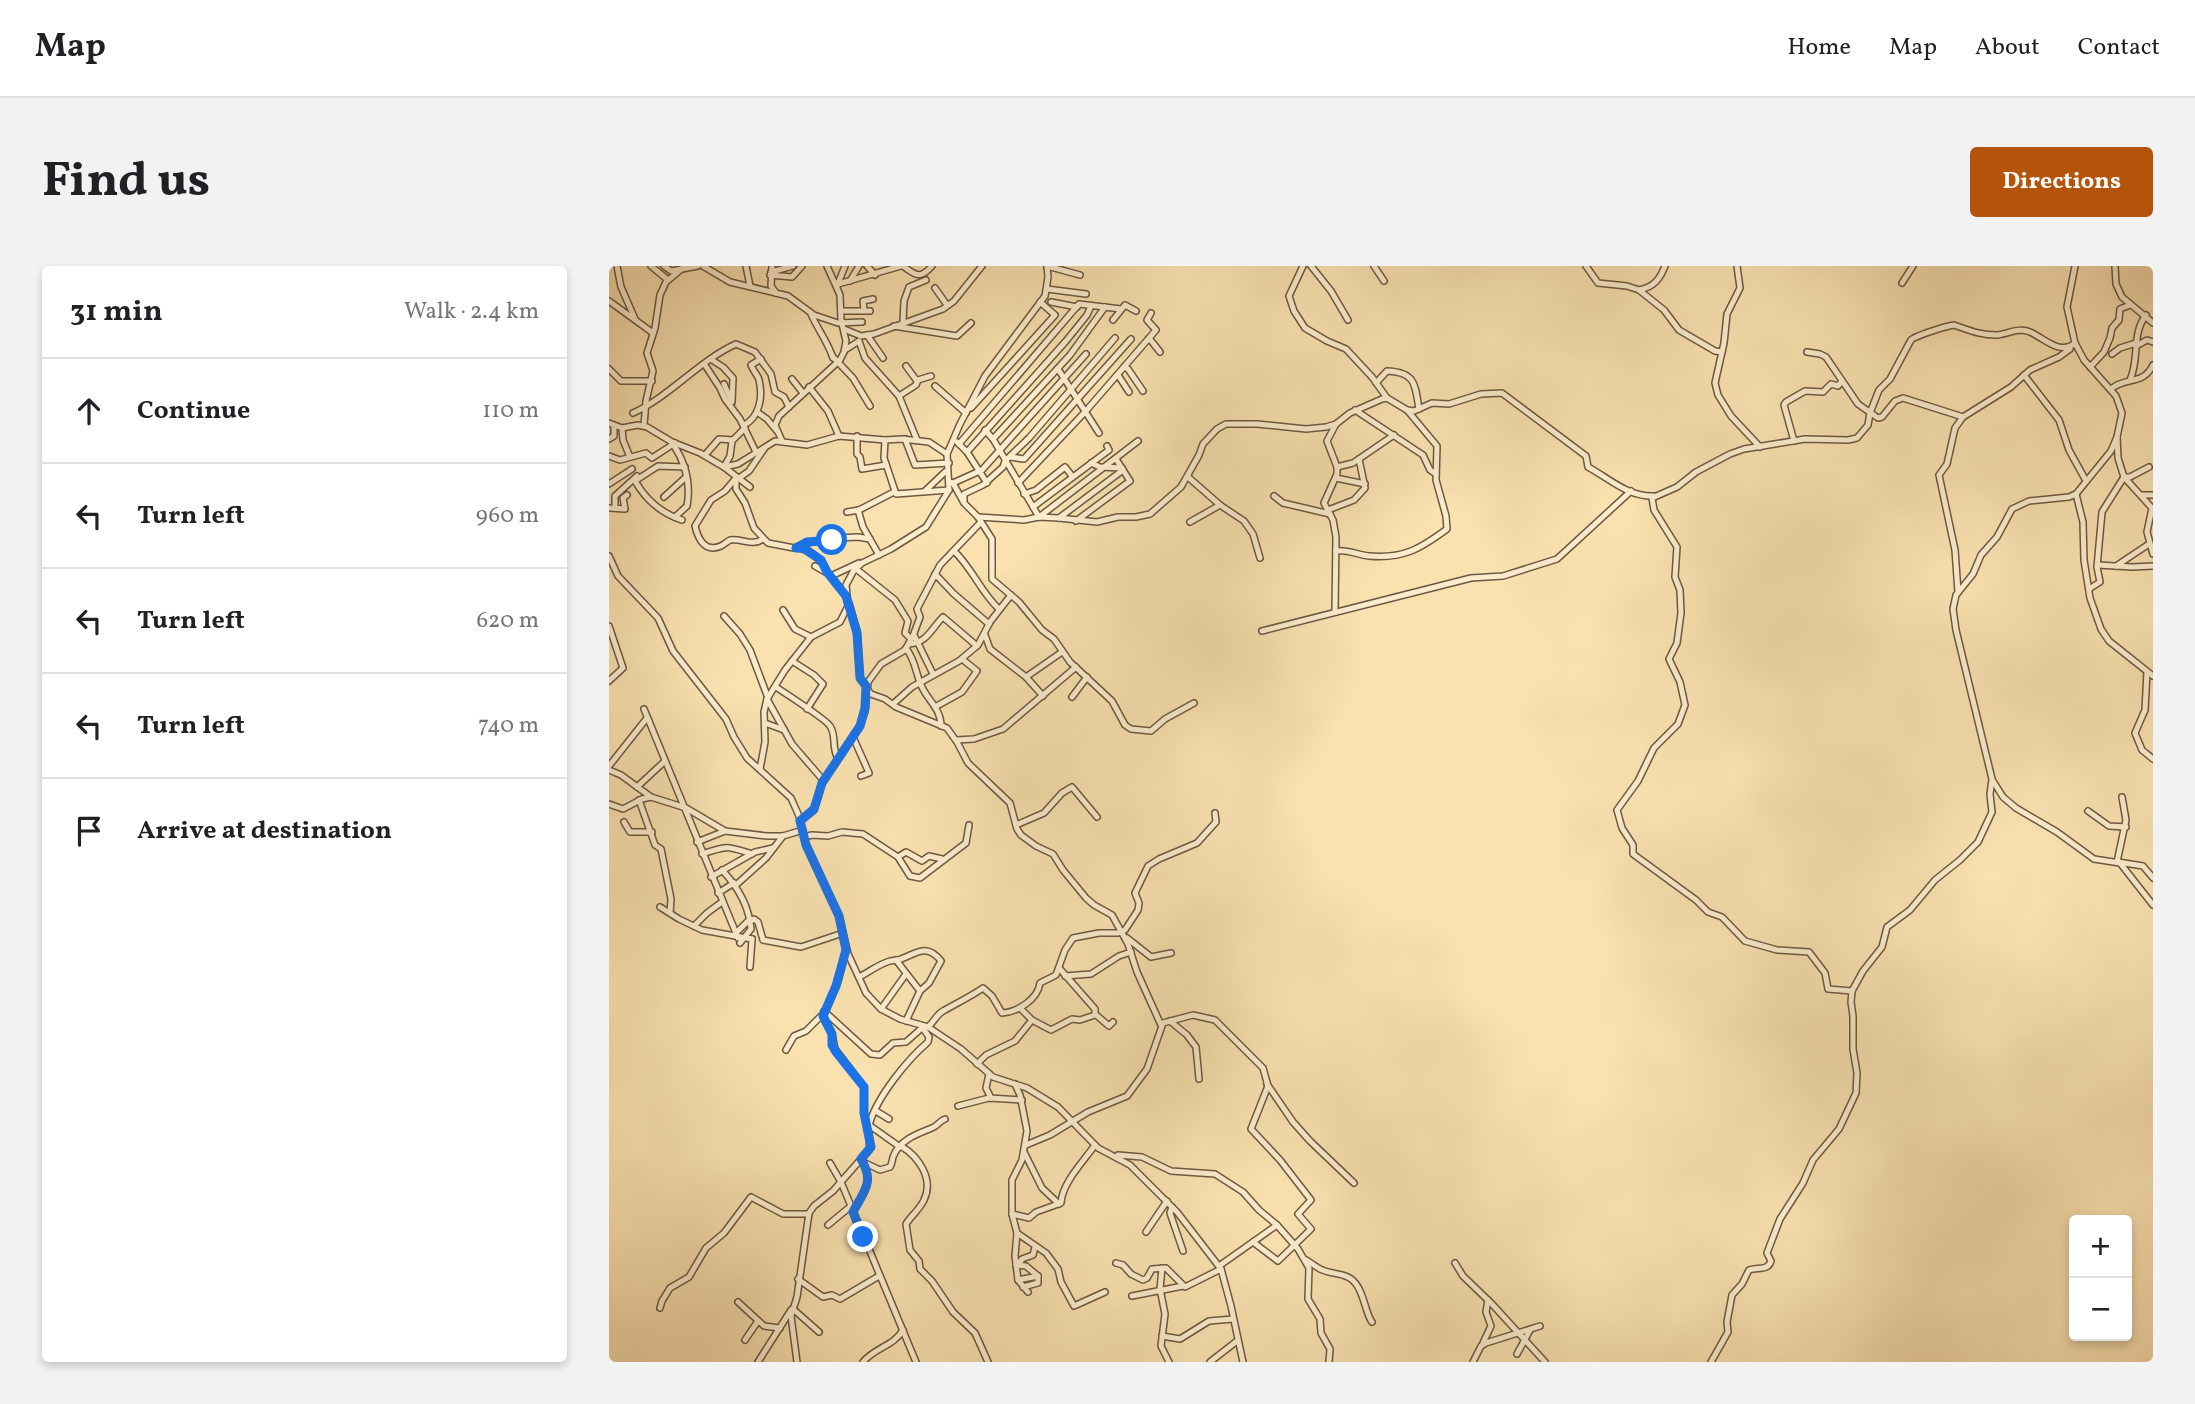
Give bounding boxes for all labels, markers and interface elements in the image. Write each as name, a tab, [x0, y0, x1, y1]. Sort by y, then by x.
text: Map	[35, 25, 106, 71]
text: Home	[1787, 31, 1851, 65]
text: Map	[1889, 31, 1937, 65]
text: About	[1975, 31, 2040, 65]
text: Contact	[2078, 31, 2160, 65]
button: Directions	[1970, 147, 2153, 217]
text: Find us	[42, 148, 210, 217]
text: 31 min	[70, 291, 163, 333]
text: Walk · 2.4 km	[404, 296, 539, 328]
icon: ahead	[70, 392, 108, 430]
text: Continue	[137, 393, 250, 429]
text: 110 m	[482, 395, 539, 427]
icon: left	[70, 497, 108, 535]
text: Turn left	[137, 498, 245, 534]
text: 960 m	[476, 500, 539, 532]
route start	[816, 524, 847, 555]
icon: left	[70, 602, 108, 640]
text: Turn left	[137, 603, 245, 639]
text: 620 m	[476, 605, 539, 637]
icon: left	[70, 707, 108, 745]
text: Turn left	[137, 708, 245, 744]
text: 740 m	[478, 710, 539, 742]
icon: arrive	[70, 812, 108, 850]
text: Arrive at destination	[137, 813, 392, 849]
map controls	[2069, 1215, 2132, 1341]
button: +	[2069, 1215, 2132, 1278]
route end	[847, 1221, 878, 1252]
button: −	[2069, 1278, 2132, 1341]

